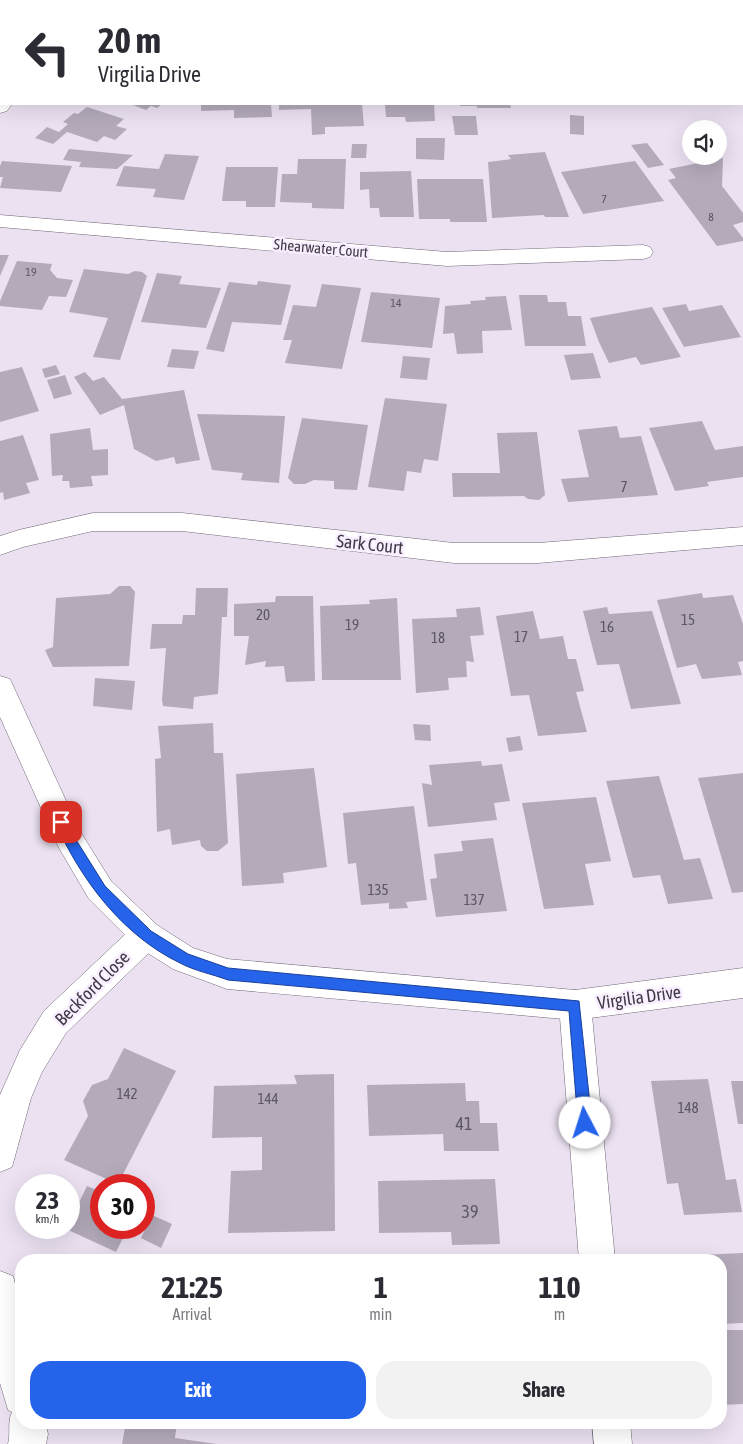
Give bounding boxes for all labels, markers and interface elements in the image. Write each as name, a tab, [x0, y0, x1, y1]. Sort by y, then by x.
icon: left	[15, 20, 80, 85]
text: 20 m	[98, 20, 161, 60]
text: Virgilia Drive	[98, 61, 201, 87]
map controls	[682, 120, 727, 165]
button: sound	[682, 120, 727, 165]
house number: 7	[601, 192, 607, 206]
house number: 8	[708, 210, 714, 224]
street label: Shearwater Court	[273, 235, 369, 261]
house number: 19	[25, 265, 37, 279]
house number: 14	[390, 296, 402, 310]
house number: 7	[620, 478, 628, 495]
street label: Sark Court	[335, 530, 405, 558]
house number: 20	[256, 606, 270, 623]
house number: 15	[681, 611, 695, 628]
house number: 19	[345, 616, 359, 633]
house number: 16	[600, 618, 614, 635]
house number: 17	[514, 628, 528, 645]
house number: 18	[431, 629, 445, 646]
pin	[40, 801, 82, 843]
icon: arrive	[47, 808, 75, 836]
house number: 135	[367, 881, 389, 898]
house number: 137	[463, 891, 485, 908]
street label: Beckford Close	[50, 946, 134, 1030]
street label: Virgilia Drive	[596, 981, 682, 1013]
house number: 142	[116, 1085, 138, 1102]
house number: 144	[257, 1090, 279, 1107]
position arrow	[558, 1096, 610, 1148]
house number: 148	[677, 1099, 699, 1116]
house number: 41	[456, 1113, 472, 1134]
speed limit sign: 30	[90, 1174, 155, 1239]
text: 23	[36, 1186, 59, 1214]
house number: 39	[462, 1201, 478, 1222]
text: km/h	[36, 1212, 59, 1226]
text: 21:25	[161, 1270, 223, 1304]
text: 1	[374, 1270, 388, 1304]
text: 110	[538, 1270, 581, 1304]
text: Arrival	[173, 1305, 212, 1323]
text: min	[369, 1305, 392, 1323]
text: m	[554, 1305, 565, 1323]
button: Exit	[30, 1361, 366, 1419]
button: Share	[376, 1361, 712, 1419]

